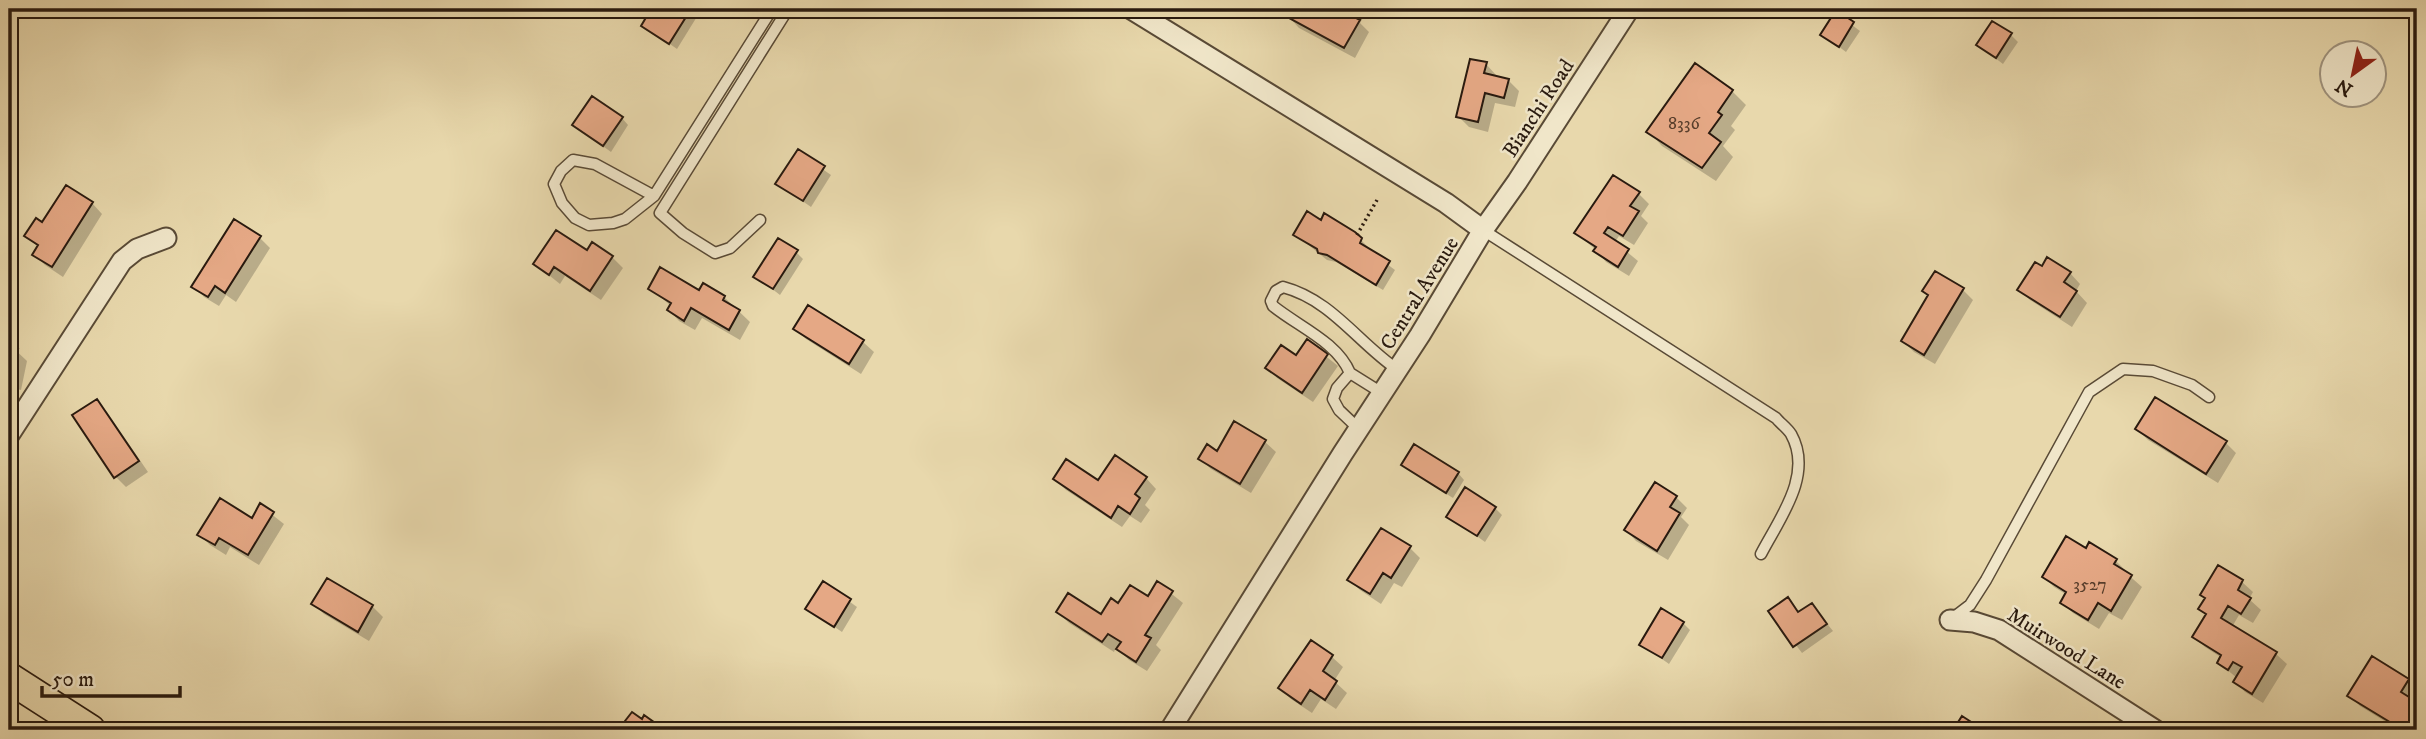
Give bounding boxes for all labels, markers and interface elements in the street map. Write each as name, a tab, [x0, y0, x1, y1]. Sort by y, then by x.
north arrow	[2318, 38, 2388, 108]
street label: Bianchi Road	[1497, 54, 1580, 163]
text: N	[2331, 73, 2357, 101]
house number: 8336	[1668, 113, 1701, 135]
street label: Central Avenue	[1375, 232, 1465, 355]
house number: 3527	[2073, 574, 2107, 596]
street label: Muirwood Lane	[2002, 602, 2131, 696]
scale bar	[42, 655, 180, 699]
text: 50 m	[52, 667, 94, 693]

